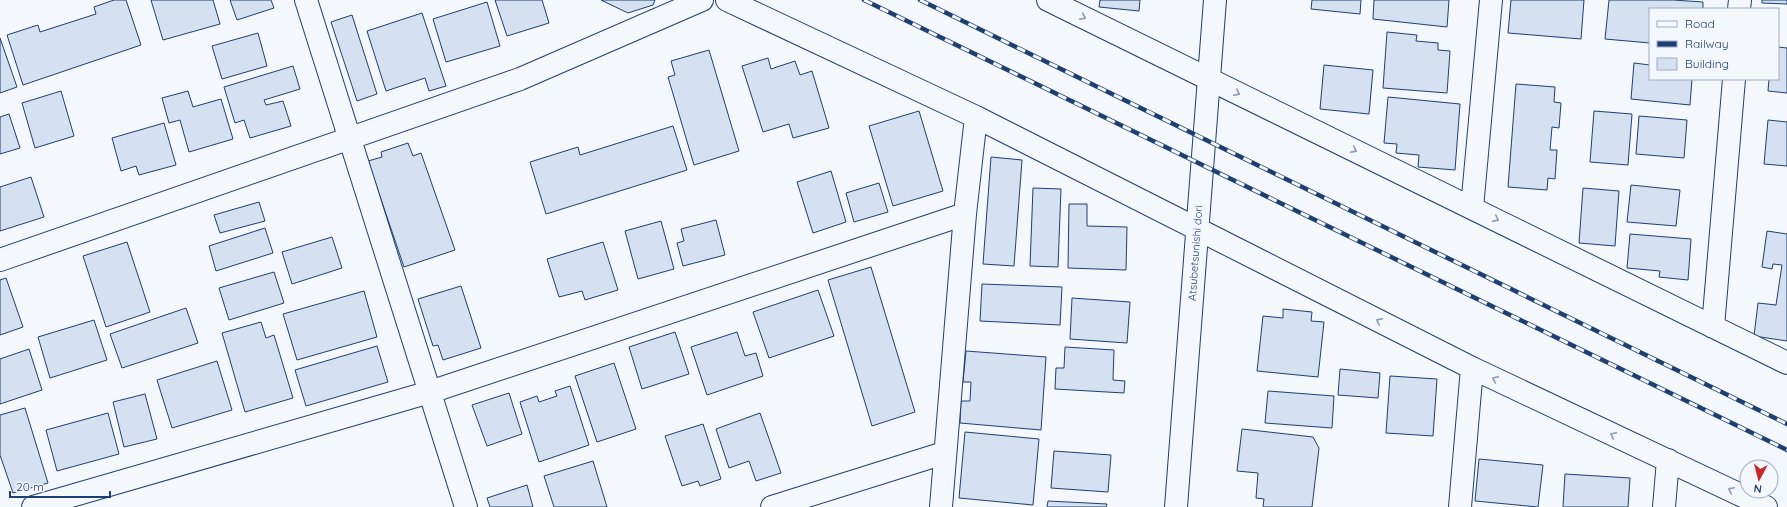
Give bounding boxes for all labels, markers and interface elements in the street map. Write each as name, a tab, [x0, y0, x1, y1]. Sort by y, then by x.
legend	[1649, 8, 1779, 80]
one-way arrow	[1078, 12, 1086, 20]
text: Road	[1685, 16, 1715, 31]
text: Railway	[1685, 36, 1729, 51]
text: Building	[1685, 56, 1729, 71]
one-way arrow	[1233, 88, 1241, 96]
one-way arrow	[1350, 145, 1357, 153]
street label: Atsubetsunishi dori	[1185, 205, 1205, 301]
one-way arrow	[1492, 215, 1499, 222]
one-way arrow	[1376, 318, 1383, 326]
one-way arrow	[1492, 376, 1500, 384]
one-way arrow	[1610, 432, 1617, 440]
north arrow	[1739, 459, 1779, 499]
scale bar	[10, 473, 110, 499]
text: 20 m	[16, 479, 44, 494]
text: N	[1753, 481, 1763, 496]
one-way arrow	[1727, 487, 1735, 495]

